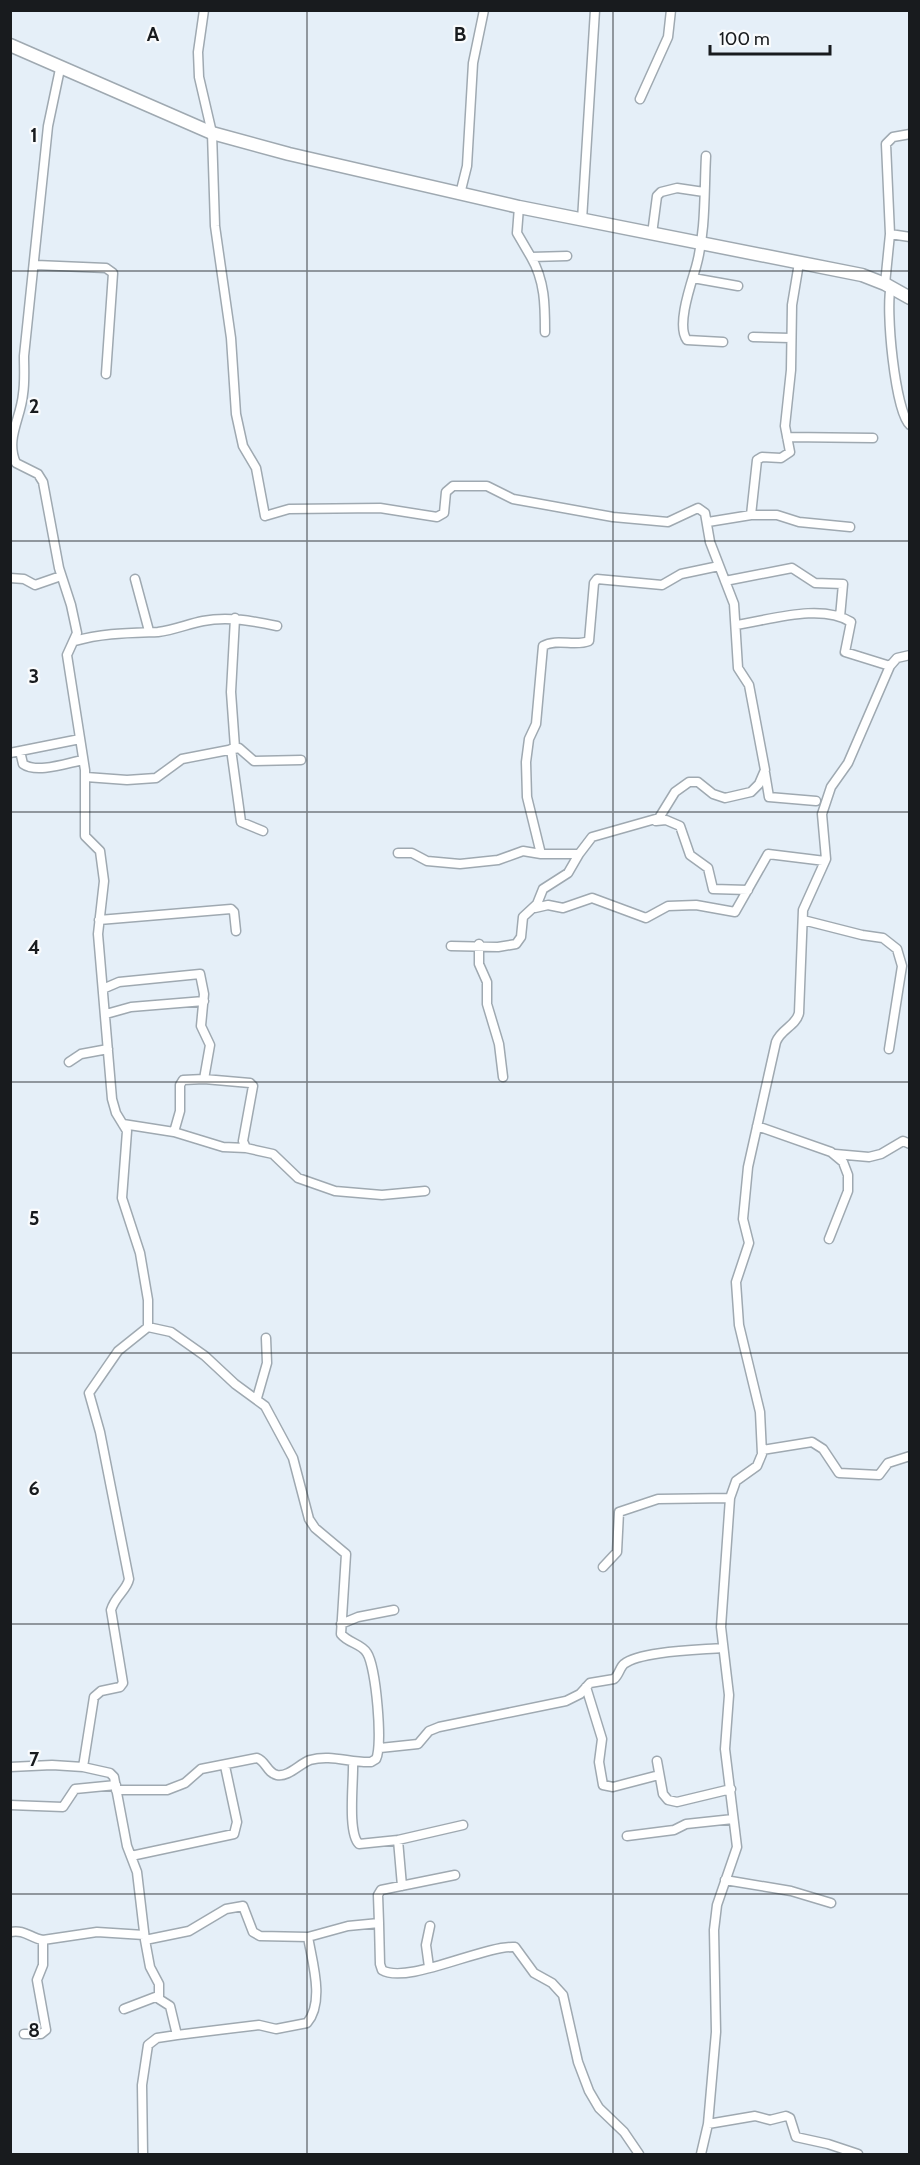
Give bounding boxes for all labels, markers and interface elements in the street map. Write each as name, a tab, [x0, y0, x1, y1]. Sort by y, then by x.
scale bar	[710, 18, 830, 56]
text: A	[147, 22, 160, 46]
text: B	[454, 22, 466, 46]
text: 100 m	[719, 28, 770, 50]
text: 1	[30, 123, 38, 147]
text: 2	[29, 394, 39, 418]
text: 3	[29, 664, 39, 688]
text: 4	[28, 935, 40, 959]
text: 5	[29, 1206, 39, 1230]
text: 6	[28, 1476, 40, 1500]
text: 7	[29, 1747, 40, 1771]
text: 8	[28, 2018, 40, 2042]

